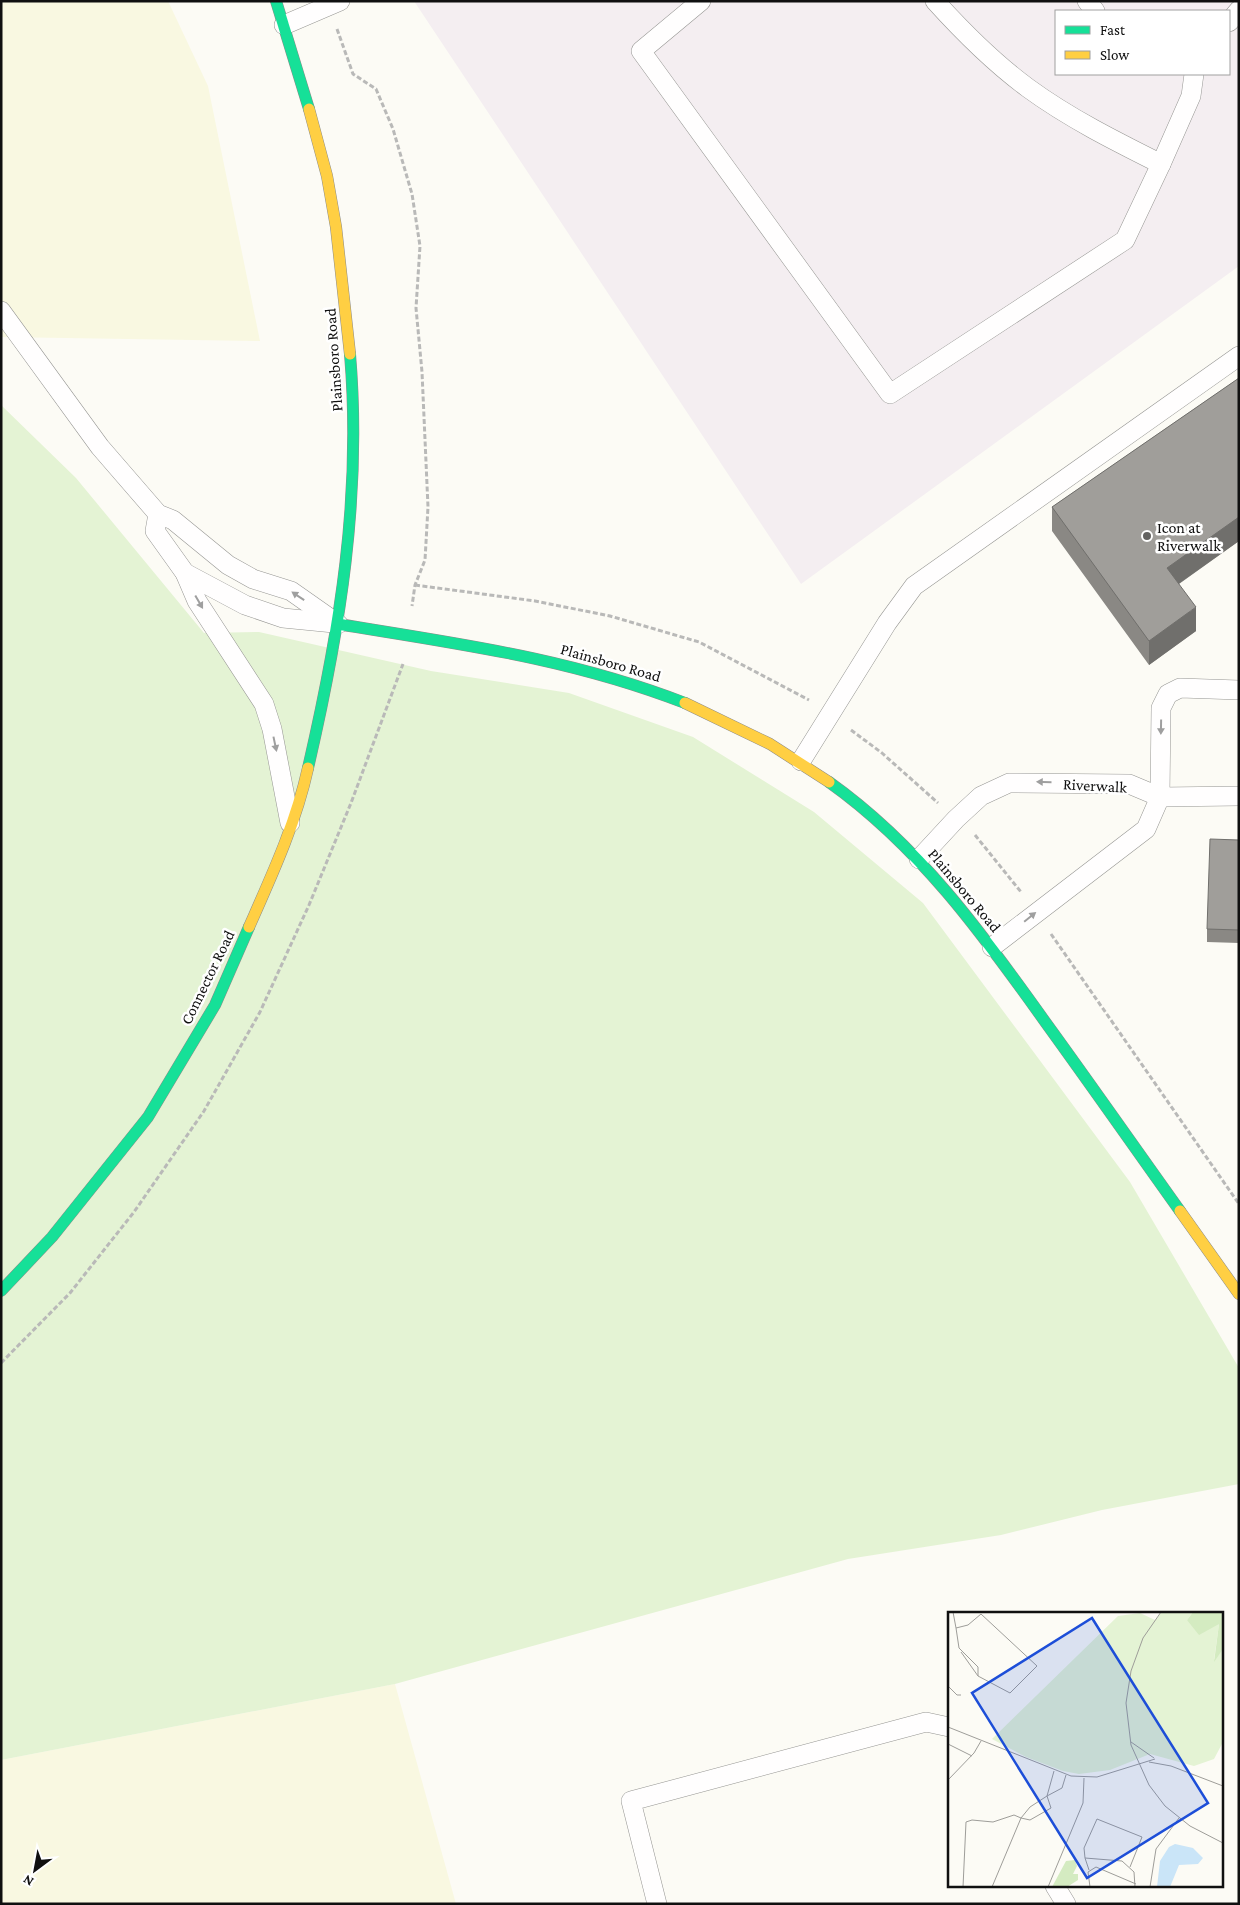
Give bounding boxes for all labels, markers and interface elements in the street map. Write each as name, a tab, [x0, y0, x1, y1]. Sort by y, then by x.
legend	[1055, 10, 1230, 75]
text: Fast	[1100, 22, 1126, 38]
text: Slow	[1100, 47, 1130, 63]
street label: Plainsboro Road	[321, 307, 346, 412]
place label: Icon at Riverwalk	[1157, 519, 1221, 554]
marker: Icon at Riverwalk	[1141, 530, 1153, 542]
one-way arrow	[291, 591, 305, 601]
one-way arrow	[195, 595, 203, 610]
street label: Plainsboro Road	[559, 640, 664, 685]
one-way arrow	[1156, 719, 1164, 735]
one-way arrow	[271, 736, 279, 752]
street label: Riverwalk	[1063, 775, 1128, 796]
one-way arrow	[1036, 778, 1052, 786]
street label: Plainsboro Road	[925, 845, 1005, 936]
one-way arrow	[1023, 911, 1036, 922]
street label: Connector Road	[177, 927, 238, 1027]
inset map	[948, 1612, 1222, 1888]
north arrow	[10, 1845, 60, 1895]
text: N	[19, 1871, 36, 1890]

